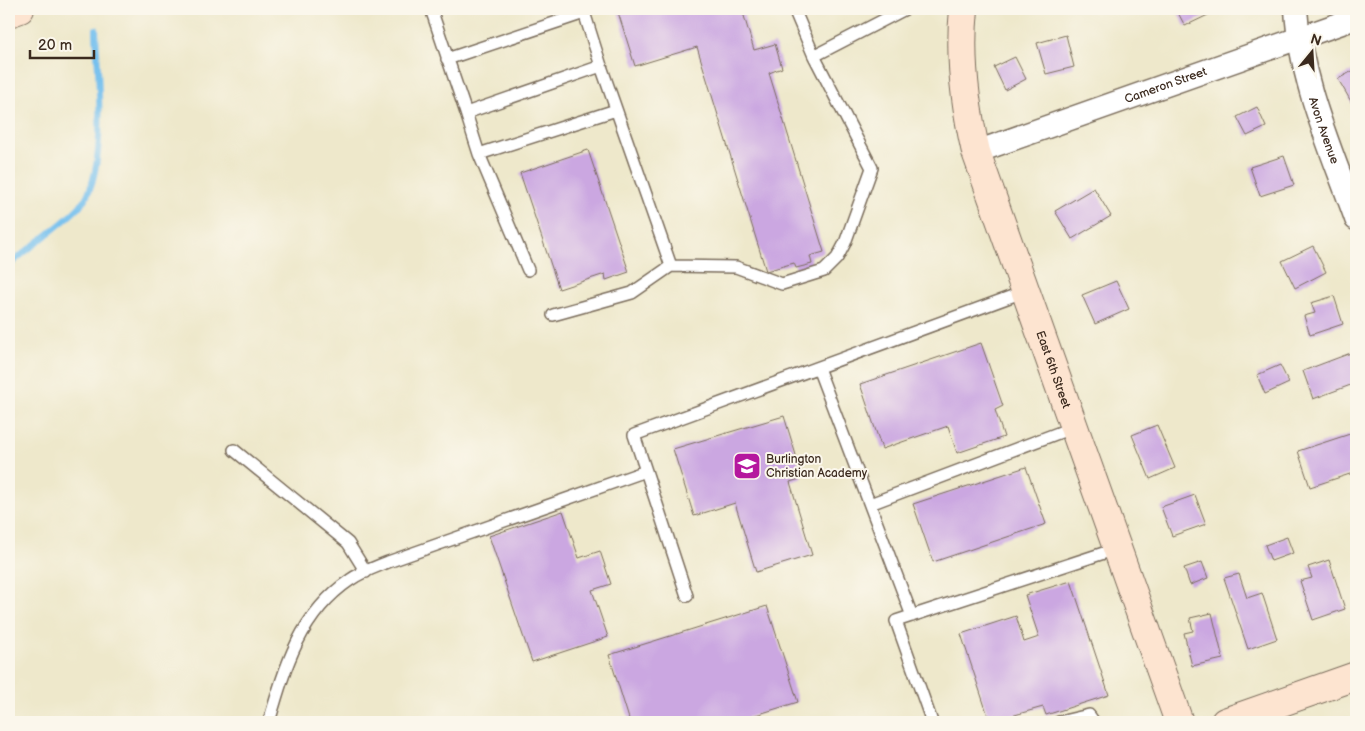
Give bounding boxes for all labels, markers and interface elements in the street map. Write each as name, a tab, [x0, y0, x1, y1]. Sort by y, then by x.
scale bar	[30, 28, 94, 60]
north arrow	[1288, 28, 1338, 78]
text: N	[1308, 30, 1323, 50]
text: 20 m	[38, 36, 72, 55]
street label: Cameron Street	[1123, 64, 1209, 107]
street label: Avon Avenue	[1305, 95, 1342, 166]
street label: East 6th Street	[1032, 329, 1074, 411]
school or university icon: Burlington Christian Academy	[732, 451, 762, 481]
place label: Burlington Christian Academy	[766, 452, 868, 481]

